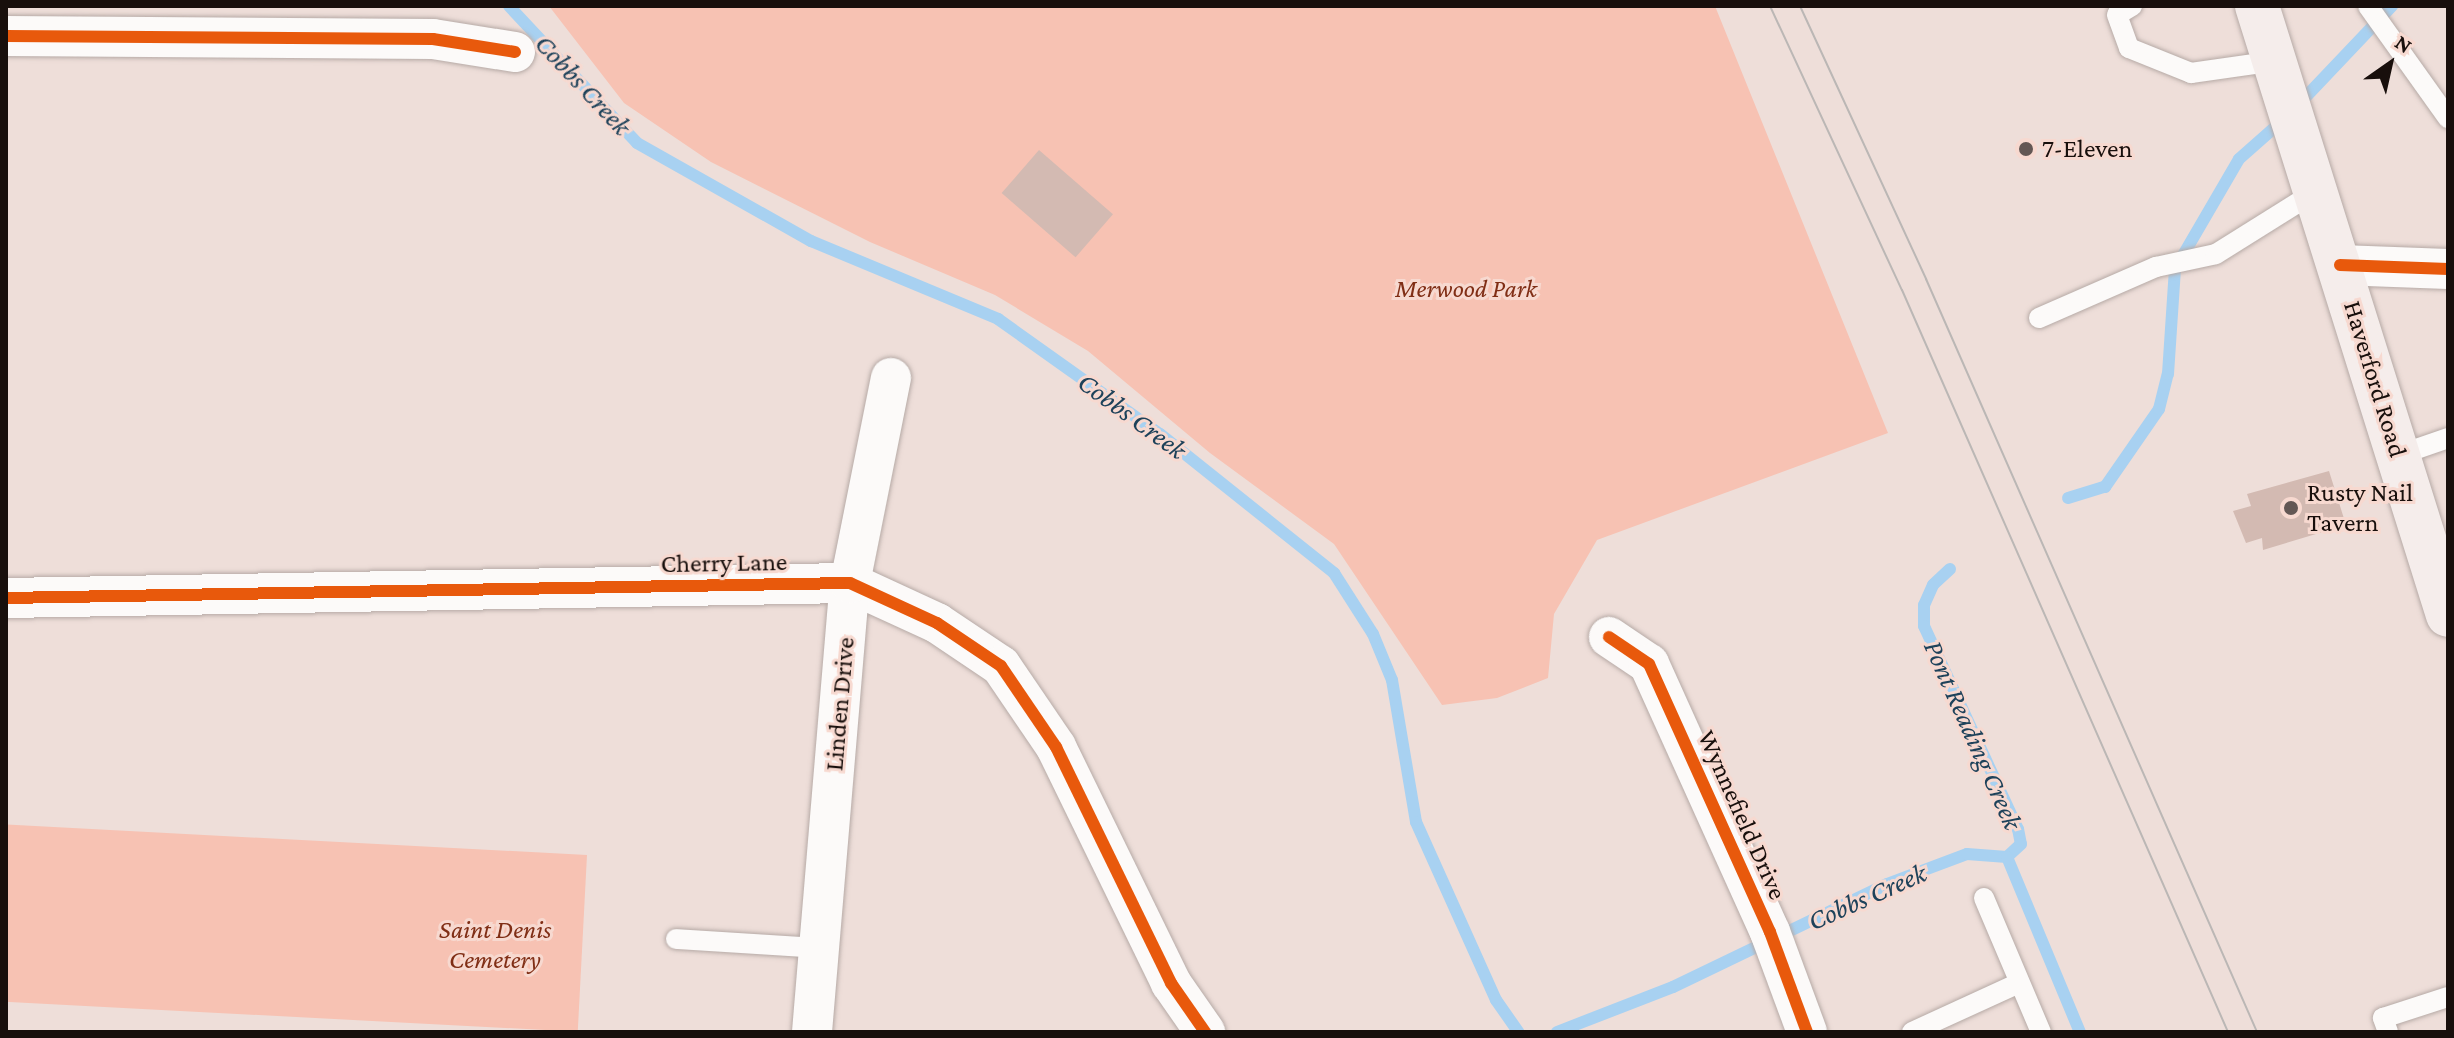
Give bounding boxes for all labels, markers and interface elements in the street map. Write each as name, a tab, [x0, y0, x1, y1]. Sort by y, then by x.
north arrow	[2350, 24, 2430, 104]
water label: Cobbs Creek	[528, 27, 638, 143]
text: N	[2390, 29, 2417, 58]
place label: 7-Eleven	[2042, 133, 2132, 165]
marker: 7-Eleven	[2017, 140, 2035, 158]
park label: Merwood Park	[1395, 273, 1537, 305]
street label: Haverford Road	[2336, 297, 2414, 461]
water label: Cobbs Creek	[1071, 365, 1193, 467]
place label: Rusty Nail Tavern	[2307, 477, 2413, 538]
marker: Rusty Nail Tavern	[2282, 499, 2300, 517]
street label: Cherry Lane	[660, 546, 788, 580]
water label: Pont Reading Creek	[1916, 635, 2030, 835]
street label: Linden Drive	[819, 636, 861, 772]
street label: Wynnefield Drive	[1691, 725, 1793, 905]
water label: Cobbs Creek	[1802, 856, 1932, 938]
park label: Saint Denis Cemetery	[439, 914, 551, 976]

